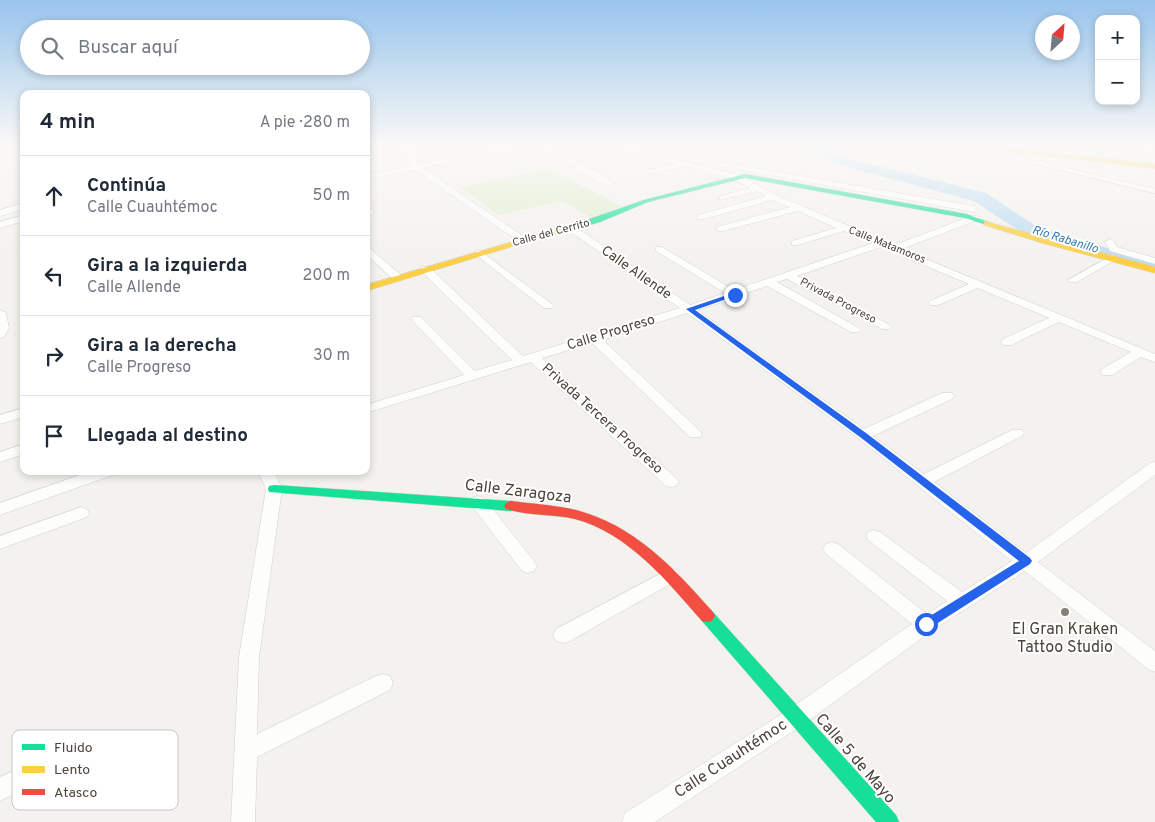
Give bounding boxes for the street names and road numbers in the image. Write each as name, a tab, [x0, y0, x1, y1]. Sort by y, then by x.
street label: Calle del Cerrito	[511, 216, 591, 250]
street label: Calle Matamoros	[846, 223, 928, 267]
street label: Calle Allende	[598, 243, 674, 303]
street label: Privada Progreso	[797, 275, 879, 327]
street label: Calle Progreso	[565, 311, 657, 354]
street label: Privada Tercera Progreso	[538, 360, 666, 478]
street label: Calle Zaragoza	[464, 476, 572, 508]
street label: Calle 5 de Mayo	[810, 710, 900, 808]
street label: Calle Cuauhtémoc	[671, 715, 791, 803]

